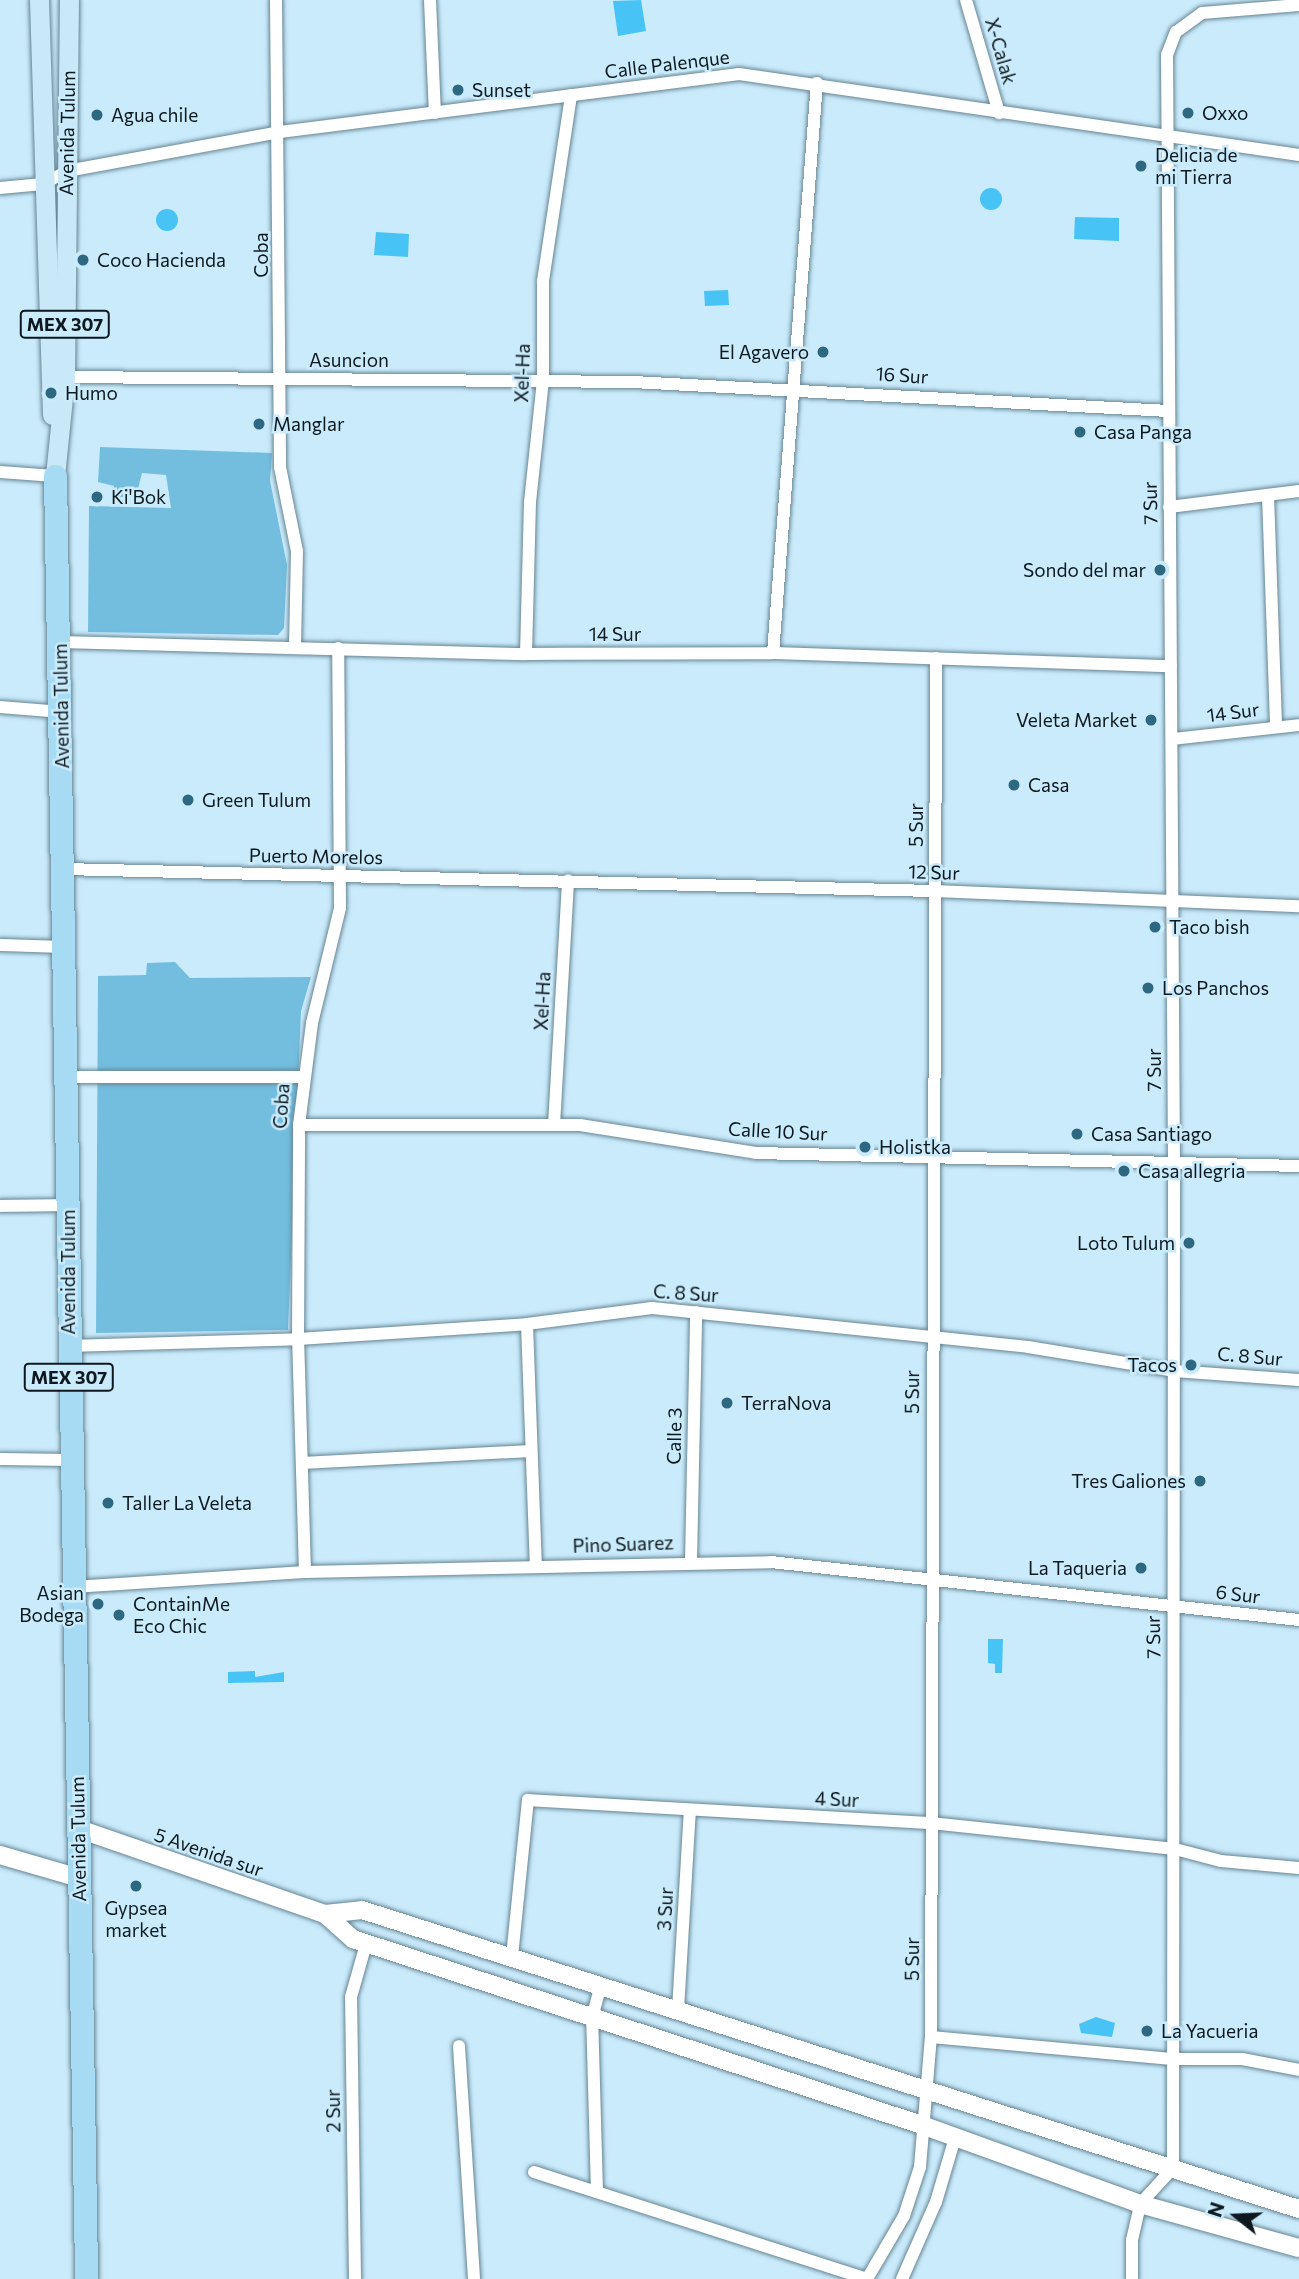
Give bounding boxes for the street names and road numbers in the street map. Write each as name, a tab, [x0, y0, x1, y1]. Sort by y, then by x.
street label: X-Calak	[981, 15, 1021, 87]
street label: Calle Palenque	[603, 45, 731, 83]
street label: Avenida Tulum	[55, 70, 79, 196]
street label: Coba	[250, 232, 272, 278]
road number: MEX 307	[20, 310, 110, 338]
street label: Xel-Ha	[510, 343, 534, 403]
street label: Asuncion	[309, 349, 389, 371]
street label: 16 Sur	[875, 362, 929, 388]
street label: 7 Sur	[1138, 481, 1162, 525]
street label: 14 Sur	[589, 623, 641, 645]
street label: Avenida Tulum	[49, 643, 73, 769]
street label: 14 Sur	[1206, 697, 1260, 727]
street label: 5 Sur	[905, 803, 927, 847]
street label: Puerto Morelos	[249, 843, 383, 869]
street label: 12 Sur	[908, 860, 960, 884]
street label: Xel-Ha	[529, 971, 555, 1031]
street label: 7 Sur	[1143, 1048, 1165, 1092]
street label: Coba	[268, 1082, 294, 1130]
street label: Calle 10 Sur	[728, 1117, 828, 1145]
street label: Avenida Tulum	[57, 1209, 79, 1335]
street label: C. 8 Sur	[652, 1279, 720, 1307]
street label: C. 8 Sur	[1216, 1342, 1284, 1370]
road number: MEX 307	[24, 1362, 114, 1392]
street label: 5 Sur	[901, 1370, 923, 1414]
street label: Calle 3	[662, 1407, 686, 1465]
street label: Pino Suarez	[572, 1531, 674, 1557]
street label: 6 Sur	[1215, 1580, 1261, 1608]
street label: 7 Sur	[1141, 1615, 1165, 1659]
street label: Avenida Tulum	[66, 1776, 90, 1902]
street label: 4 Sur	[814, 1786, 860, 1812]
street label: 5 Avenida sur	[152, 1823, 266, 1881]
street label: 3 Sur	[652, 1887, 678, 1931]
street label: 5 Sur	[901, 1937, 923, 1981]
street label: 2 Sur	[321, 2089, 345, 2133]

